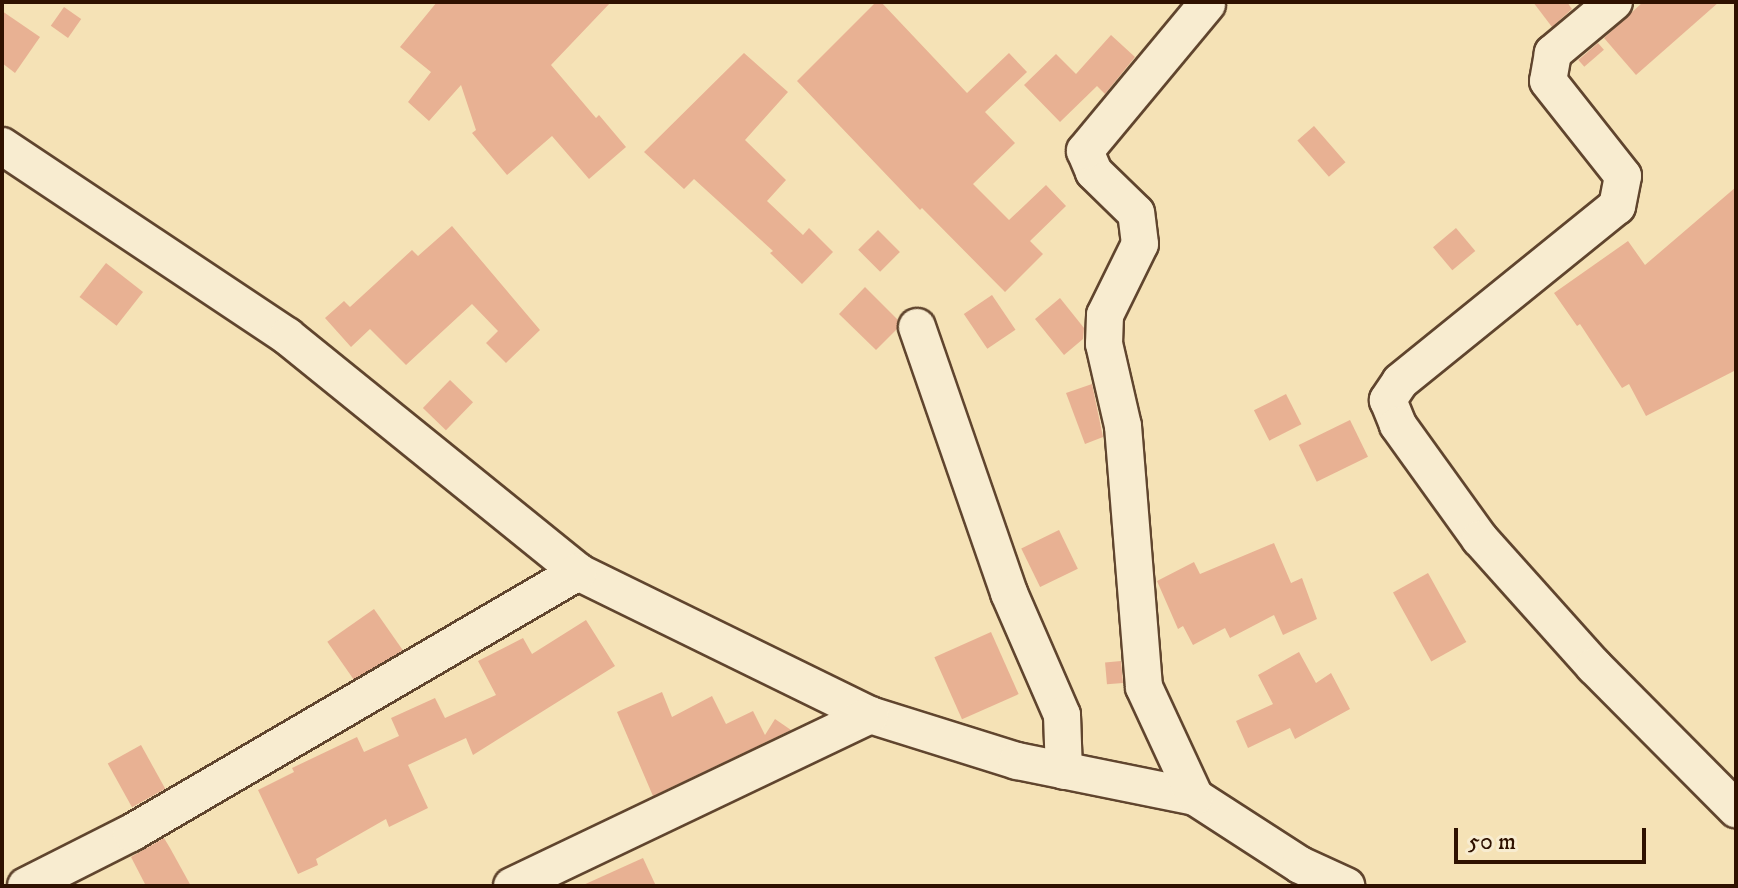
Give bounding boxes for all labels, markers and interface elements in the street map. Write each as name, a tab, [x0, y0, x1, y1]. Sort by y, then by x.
scale bar	[1458, 812, 1650, 862]
text: 50 m	[1468, 827, 1516, 857]

